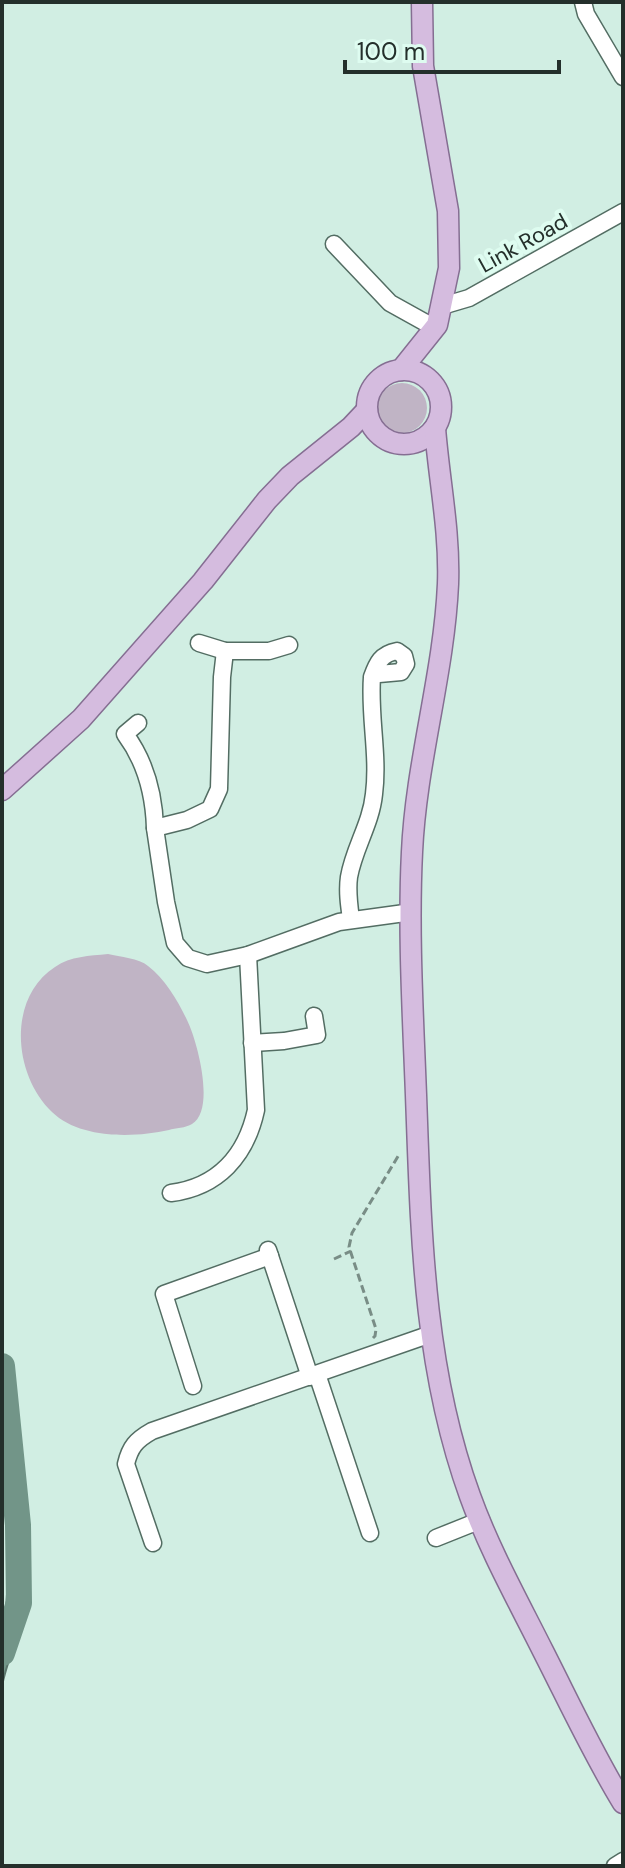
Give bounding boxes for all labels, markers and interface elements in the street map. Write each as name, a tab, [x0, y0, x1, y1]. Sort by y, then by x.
scale bar	[345, 24, 559, 74]
text: 100 m	[357, 36, 425, 67]
street label: Link Road	[473, 207, 573, 279]

